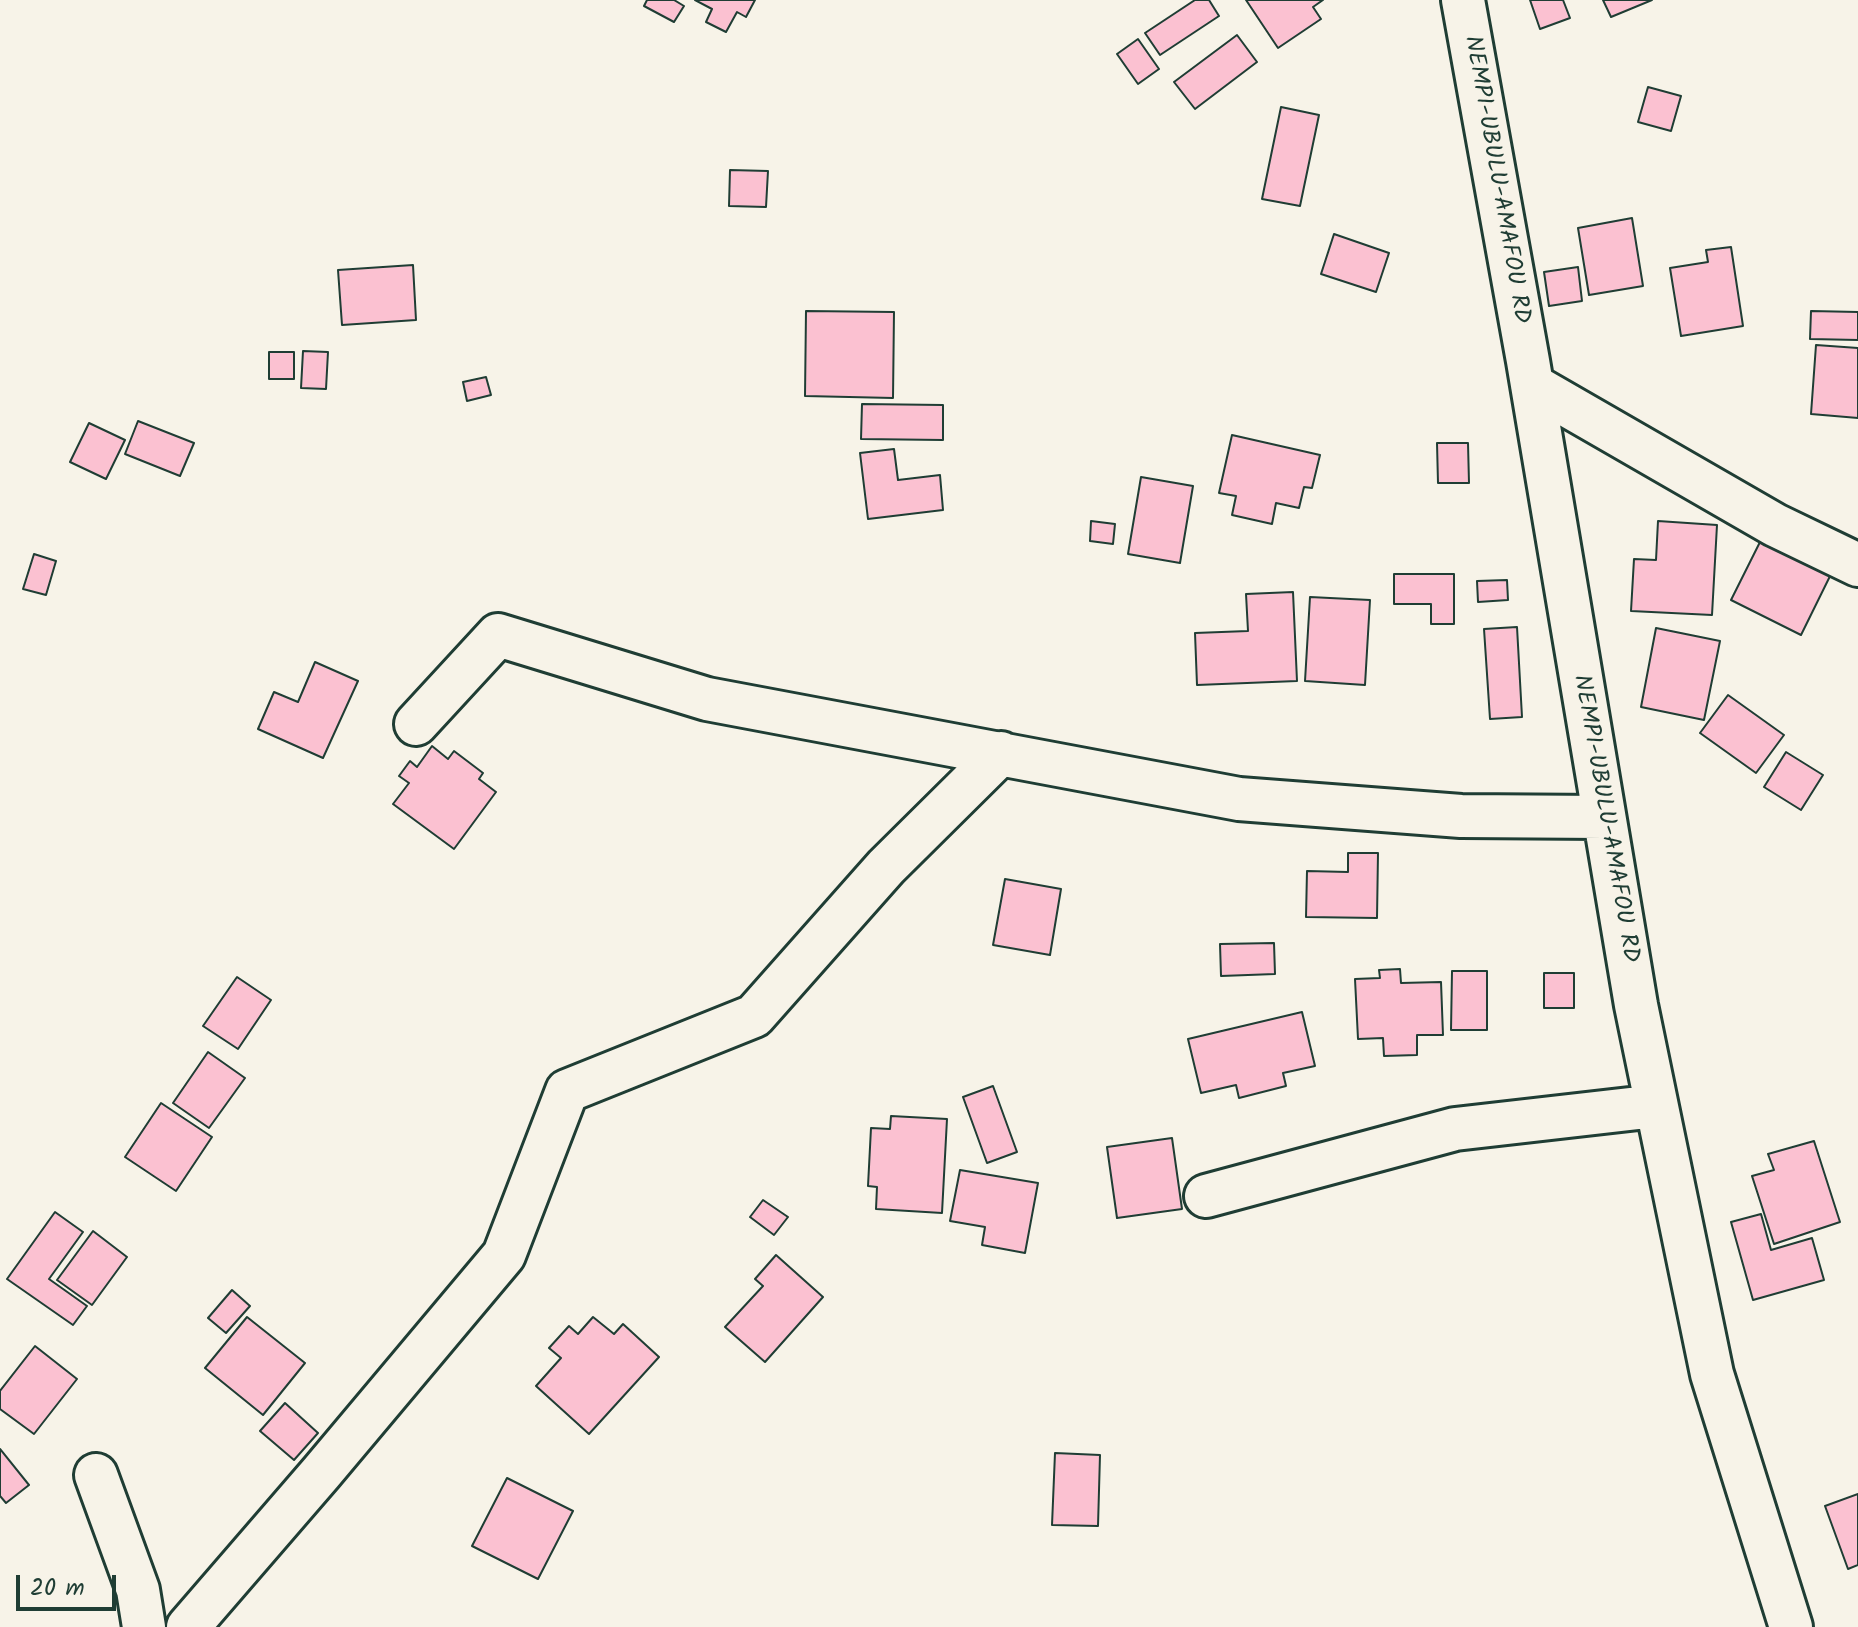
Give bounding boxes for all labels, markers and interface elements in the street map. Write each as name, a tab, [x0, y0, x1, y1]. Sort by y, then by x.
street label: NEMPI-UBULU-AMAFOU RD	[1455, 34, 1535, 326]
street label: NEMPI-UBULU-AMAFOU RD	[1564, 673, 1644, 965]
scale bar	[20, 1559, 120, 1609]
text: 20 m	[30, 1569, 85, 1608]

